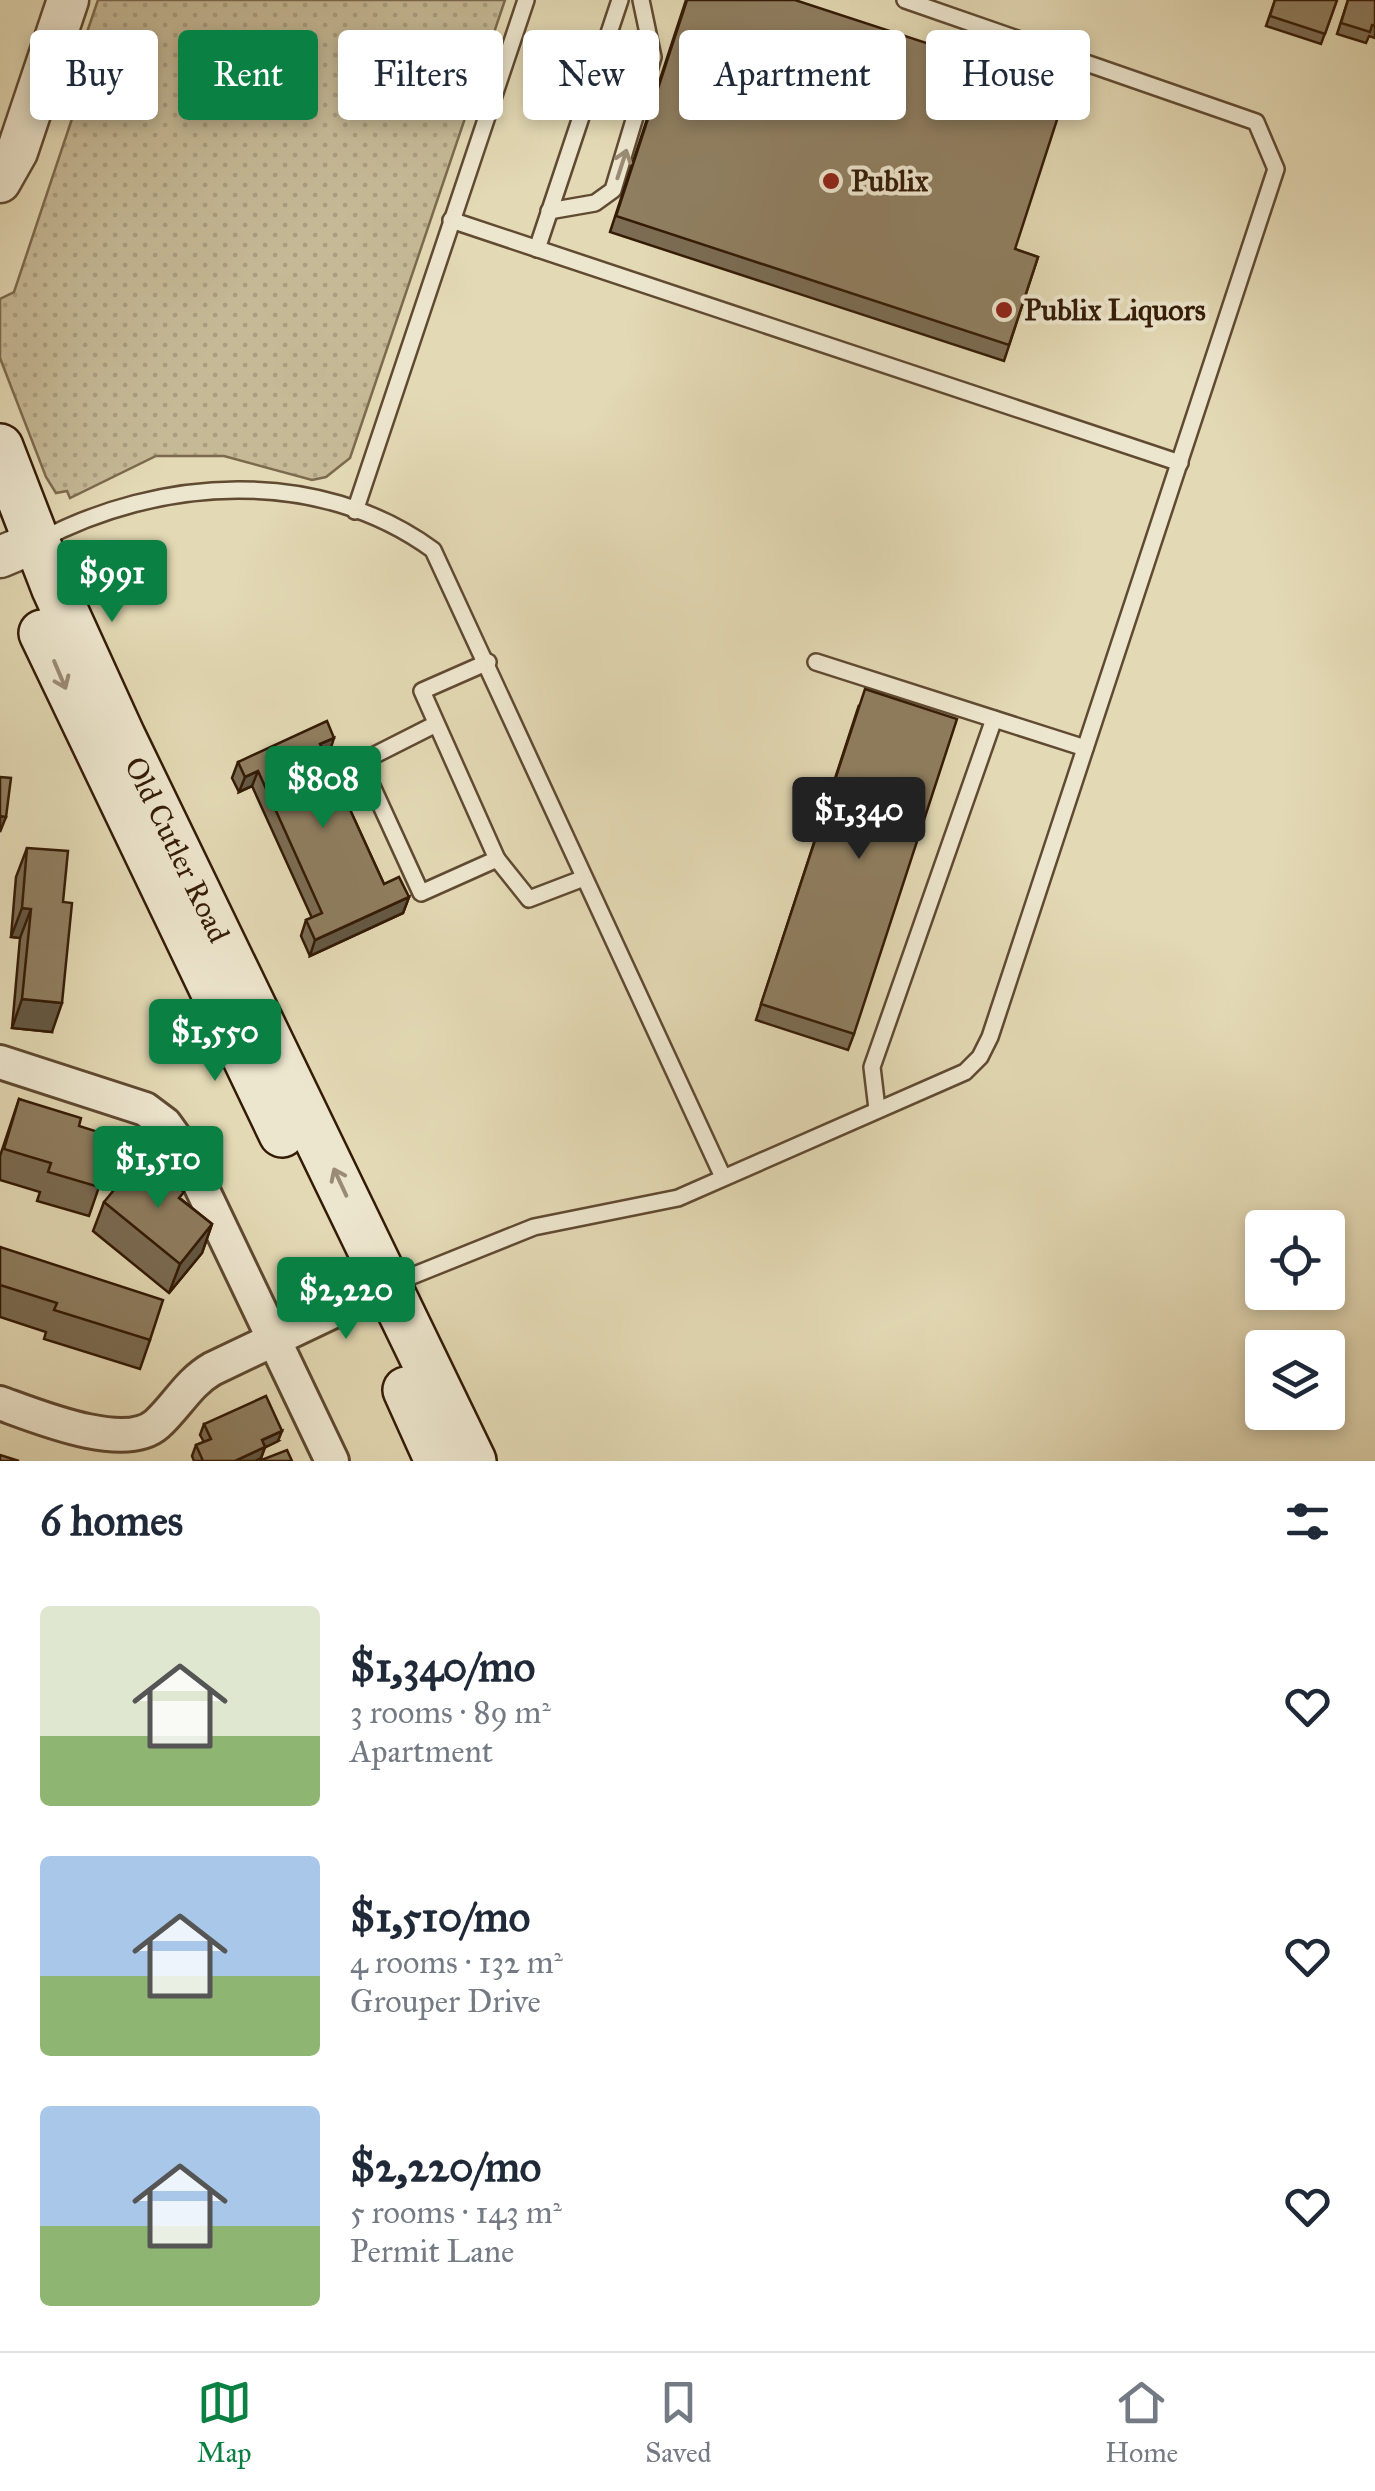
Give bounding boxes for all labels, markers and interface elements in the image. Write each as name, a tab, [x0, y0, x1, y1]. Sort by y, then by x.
chip: Buy	[30, 30, 158, 120]
chip: Rent	[178, 30, 318, 120]
chip: Filters	[338, 30, 503, 120]
chip: New	[523, 30, 659, 120]
chip: Apartment	[679, 30, 906, 120]
chip: House	[926, 30, 1090, 120]
one-way arrow	[614, 148, 632, 180]
place label: Publix	[851, 163, 929, 199]
marker: Publix	[820, 170, 842, 192]
place label: Publix Liquors	[1024, 292, 1206, 328]
marker: Publix Liquors	[993, 299, 1015, 321]
pin: $991	[53, 540, 171, 625]
text: $991	[79, 553, 145, 592]
one-way arrow	[52, 659, 70, 690]
pin: $808	[264, 746, 382, 831]
street label: Old Cutler Road	[117, 751, 237, 948]
text: $808	[287, 759, 359, 798]
pin: $1,340	[778, 777, 940, 862]
text: $1,340	[814, 790, 904, 829]
pin: $1,550	[134, 999, 296, 1084]
text: $1,550	[171, 1012, 259, 1051]
pin: $1,510	[77, 1126, 239, 1211]
text: $1,510	[115, 1139, 201, 1178]
one-way arrow	[330, 1167, 348, 1198]
map controls	[1245, 1210, 1345, 1430]
button: locate	[1245, 1210, 1345, 1310]
pin: $2,220	[265, 1257, 427, 1342]
text: $2,220	[299, 1270, 393, 1309]
button: layers	[1245, 1330, 1345, 1430]
icon: filters	[1280, 1494, 1335, 1549]
text: 6 homes	[40, 1495, 183, 1547]
text: $1,340/mo	[350, 1641, 535, 1693]
icon: home	[120, 1646, 240, 1766]
icon: heart	[1280, 1679, 1335, 1734]
text: 3 rooms · 89 m²	[350, 1693, 551, 1732]
text: Apartment	[350, 1732, 493, 1771]
text: $1,510/mo	[350, 1891, 530, 1943]
icon: home	[120, 1896, 240, 2016]
icon: heart	[1280, 1929, 1335, 1984]
text: 4 rooms · 132 m²	[350, 1943, 563, 1982]
text: Grouper Drive	[350, 1982, 541, 2021]
text: $2,220/mo	[350, 2141, 541, 2193]
icon: home	[120, 2146, 240, 2266]
icon: heart	[1280, 2179, 1335, 2234]
text: 5 rooms · 143 m²	[350, 2193, 562, 2232]
text: Permit Lane	[350, 2232, 514, 2271]
tab: Map	[197, 2375, 252, 2470]
tab: Saved	[645, 2375, 712, 2470]
tab: Home	[1105, 2375, 1178, 2470]

